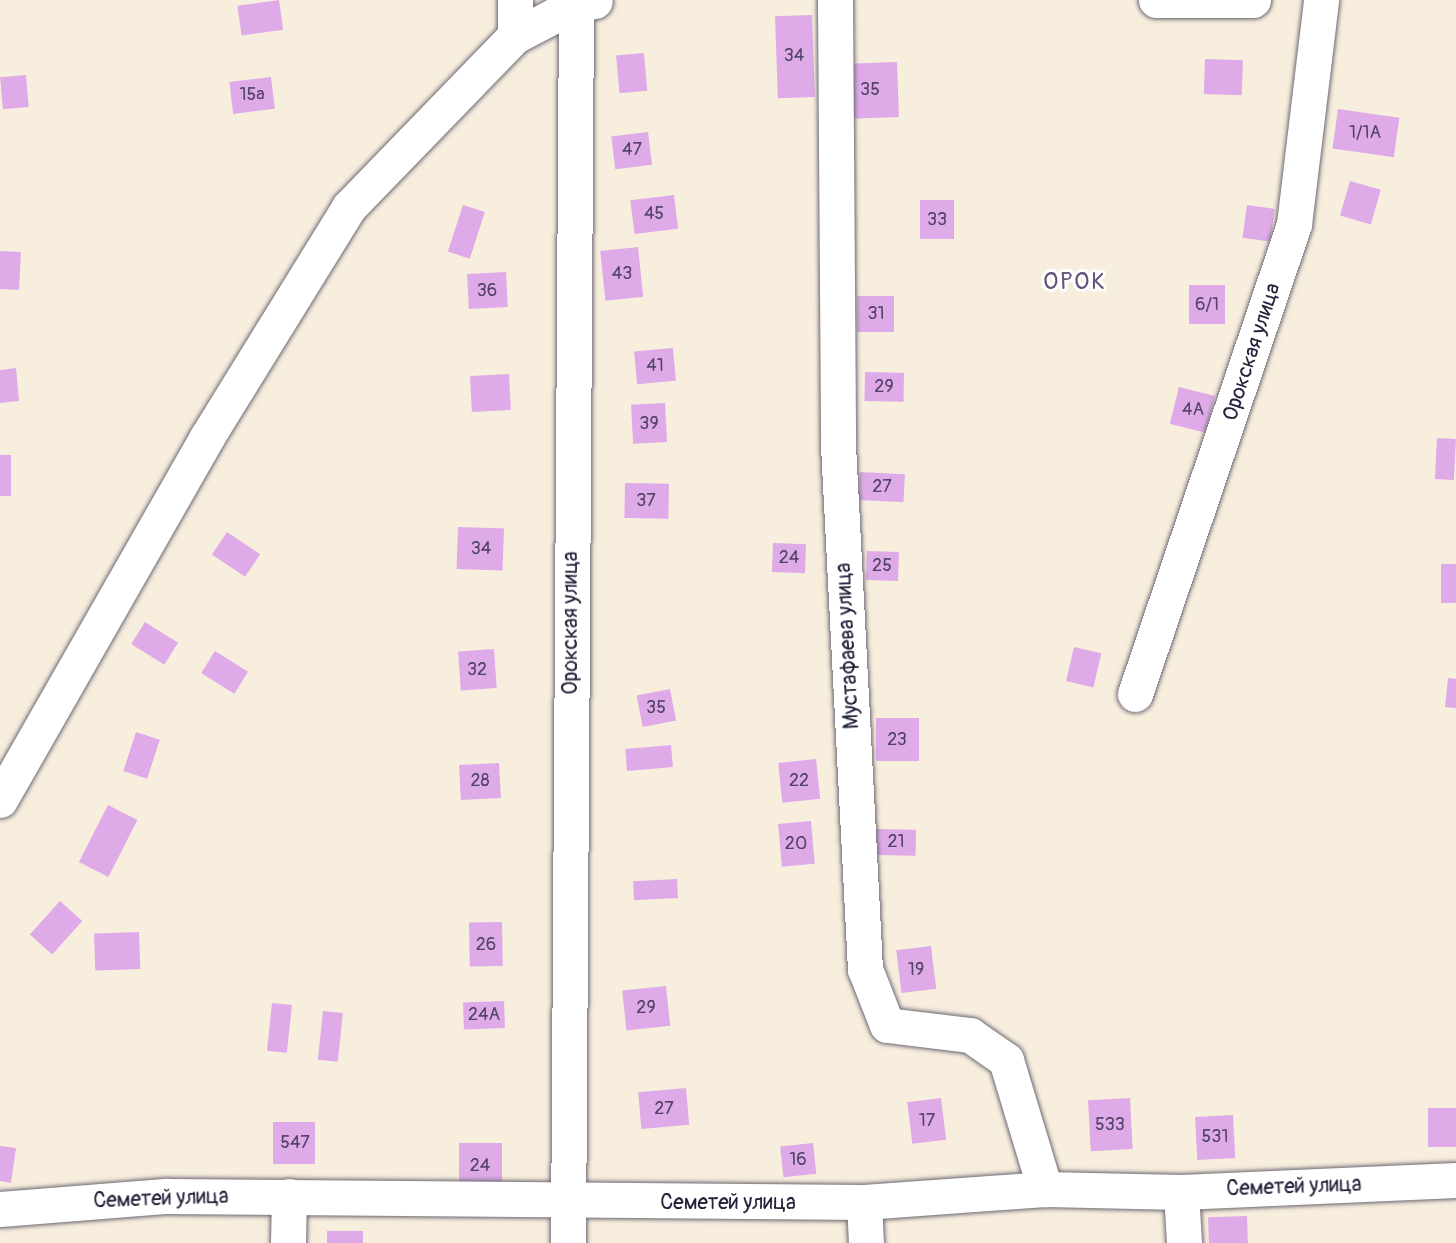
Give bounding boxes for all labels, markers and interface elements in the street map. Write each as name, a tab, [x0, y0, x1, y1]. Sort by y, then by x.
house number: 34	[784, 45, 804, 67]
house number: 35	[860, 79, 880, 101]
house number: 15а	[239, 84, 265, 106]
house number: 1/1А	[1349, 122, 1381, 144]
house number: 47	[622, 139, 642, 161]
house number: 45	[644, 203, 664, 225]
house number: 33	[927, 209, 947, 231]
house number: 43	[612, 263, 632, 285]
district label: ОРОК	[1043, 268, 1107, 296]
house number: 36	[477, 280, 497, 302]
street label: Орокская улица	[1218, 280, 1286, 424]
house number: 6/1	[1195, 294, 1219, 316]
house number: 31	[867, 303, 885, 325]
house number: 41	[646, 355, 664, 377]
house number: 29	[874, 376, 894, 398]
house number: 4А	[1182, 399, 1204, 421]
house number: 39	[639, 413, 659, 435]
house number: 27	[872, 476, 892, 498]
house number: 37	[636, 490, 656, 512]
house number: 34	[471, 538, 491, 560]
house number: 24	[779, 547, 799, 569]
street label: Орокская улица	[558, 551, 584, 695]
house number: 25	[872, 555, 892, 577]
street label: Мустафаева улица	[831, 562, 865, 730]
house number: 32	[467, 659, 487, 681]
house number: 35	[646, 697, 666, 719]
house number: 23	[887, 729, 907, 751]
house number: 28	[470, 770, 490, 792]
house number: 22	[789, 770, 809, 792]
house number: 21	[887, 831, 905, 853]
house number: 20	[785, 833, 807, 855]
house number: 26	[476, 934, 496, 956]
house number: 19	[908, 959, 924, 981]
house number: 29	[636, 997, 656, 1019]
house number: 24А	[468, 1004, 500, 1026]
house number: 27	[654, 1098, 674, 1120]
house number: 17	[919, 1110, 935, 1132]
house number: 533	[1095, 1114, 1125, 1136]
house number: 531	[1202, 1126, 1228, 1148]
house number: 547	[280, 1132, 310, 1154]
house number: 16	[789, 1149, 807, 1171]
house number: 24	[470, 1155, 490, 1177]
street label: Семетей улица	[1226, 1172, 1362, 1202]
street label: Семетей улица	[93, 1184, 229, 1214]
street label: Семетей улица	[660, 1190, 796, 1216]

